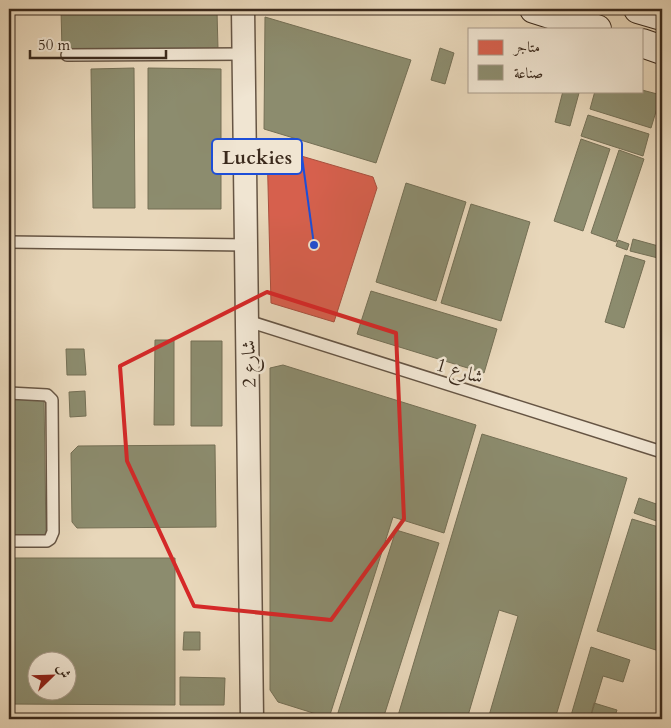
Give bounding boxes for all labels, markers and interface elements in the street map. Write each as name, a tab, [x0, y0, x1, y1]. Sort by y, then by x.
scale bar	[30, 28, 166, 60]
legend	[468, 28, 644, 92]
text: 50 m	[38, 35, 70, 55]
text: متاجر	[512, 37, 540, 57]
text: صناعة	[514, 63, 543, 83]
callout: Luckies	[212, 139, 302, 174]
text: Luckies	[222, 144, 292, 171]
street label: شارع 2	[236, 340, 264, 388]
street label: شارع 1	[432, 352, 486, 392]
north arrow	[28, 650, 78, 700]
text: ش	[52, 661, 75, 681]

